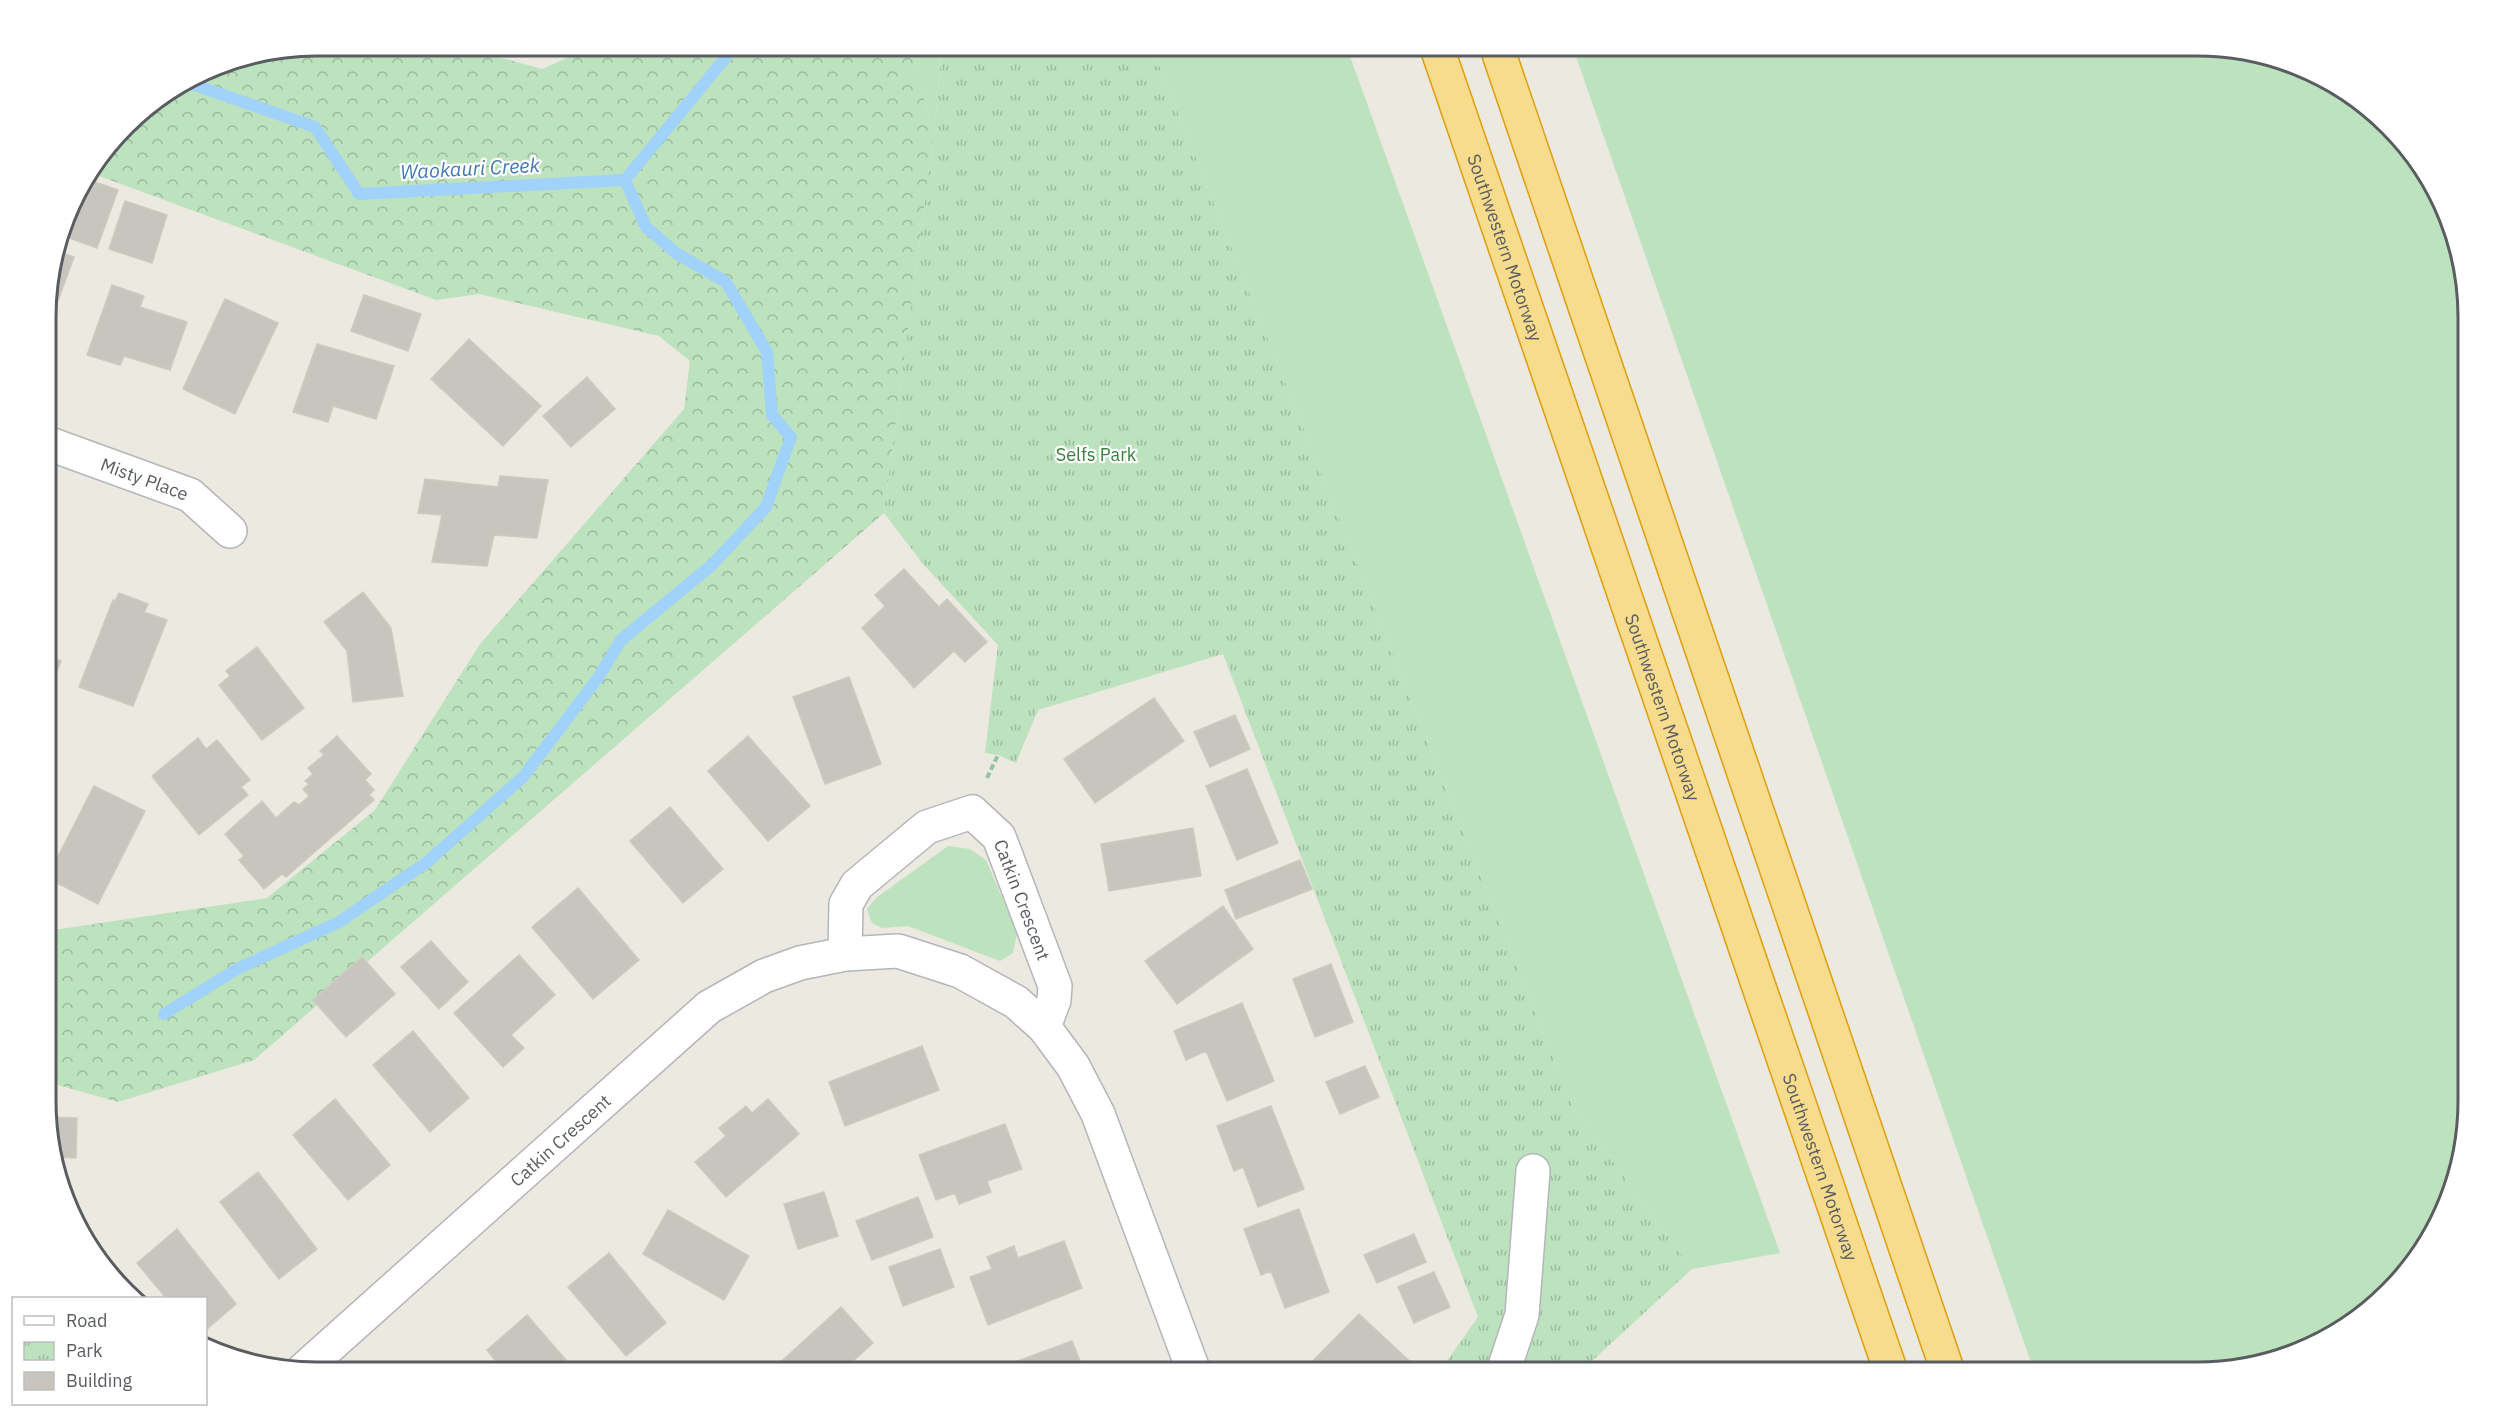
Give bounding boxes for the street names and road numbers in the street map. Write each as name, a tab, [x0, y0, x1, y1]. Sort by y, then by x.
street label: Southwestern Motorway	[1463, 151, 1548, 344]
street label: Misty Place	[98, 452, 192, 505]
street label: Southwestern Motorway	[1620, 610, 1706, 804]
street label: Catkin Crescent	[989, 836, 1056, 963]
street label: Southwestern Motorway	[1778, 1070, 1863, 1264]
street label: Catkin Crescent	[505, 1089, 615, 1191]

